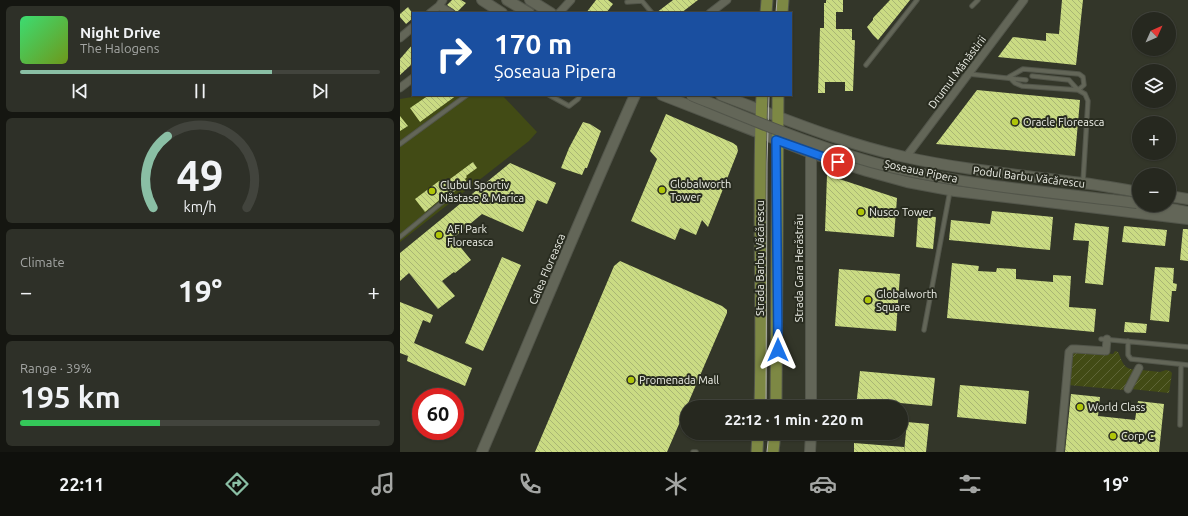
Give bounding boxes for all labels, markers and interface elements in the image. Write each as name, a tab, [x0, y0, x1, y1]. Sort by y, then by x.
north arrow	[1132, 12, 1176, 56]
map controls	[1132, 12, 1176, 212]
text: Night Drive	[80, 24, 161, 41]
icon: right	[428, 28, 480, 80]
text: 170 m	[494, 28, 572, 59]
street label: Drumul Mănăstirii	[926, 33, 988, 111]
text: The Halogens	[80, 41, 159, 55]
text: Șoseaua Pipera	[494, 61, 616, 81]
button: layers	[1132, 64, 1176, 108]
icon: previous	[69, 80, 91, 102]
icon: pause	[189, 80, 211, 102]
icon: next	[309, 80, 331, 102]
place label: Oracle Floreasca	[1023, 116, 1104, 128]
button: +	[1132, 116, 1176, 160]
marker: Oracle Floreasca	[1010, 117, 1020, 127]
pin	[821, 145, 855, 179]
icon: arrive	[827, 151, 849, 173]
text: 49	[177, 152, 223, 199]
street label: Șoseaua Pipera	[883, 157, 959, 185]
street label: Podul Barbu Văcărescu	[972, 164, 1086, 190]
button: −	[1132, 168, 1176, 212]
place label: Globalworth Tower	[670, 178, 731, 203]
place label: Clubul Sportiv Năstase & Marica	[440, 179, 524, 204]
marker: Globalworth Tower	[657, 185, 667, 195]
marker: Clubul Sportiv Năstase & Marica	[427, 186, 437, 196]
text: km/h	[184, 199, 216, 215]
street label: Strada Barbu Văcărescu	[754, 200, 766, 316]
place label: Nusco Tower	[869, 206, 934, 218]
marker: Nusco Tower	[856, 207, 866, 217]
street label: Strada Gara Herăstrău	[793, 214, 805, 322]
place label: AFI Park Floreasca	[447, 223, 494, 248]
marker: AFI Park Floreasca	[434, 230, 444, 240]
street label: Calea Floreasca	[527, 232, 567, 306]
text: Climate	[20, 255, 65, 269]
text: 19°	[178, 274, 222, 308]
text: −	[20, 279, 32, 304]
text: +	[368, 279, 380, 304]
place label: Globalworth Square	[876, 288, 937, 313]
marker: Globalworth Square	[863, 295, 873, 305]
position arrow	[757, 329, 799, 371]
text: Range · 39%	[20, 361, 92, 375]
place label: Promenada Mall	[639, 374, 719, 386]
marker: Promenada Mall	[626, 375, 636, 385]
text: 195 km	[20, 380, 121, 414]
speed limit sign: 60	[412, 388, 464, 440]
place label: World Class	[1088, 401, 1146, 413]
marker: World Class	[1075, 402, 1085, 412]
text: 22:12 · 1 min · 220 m	[725, 411, 863, 428]
place label: Corp C	[1121, 430, 1154, 442]
marker: Corp C	[1108, 431, 1118, 441]
icon: directions	[223, 470, 251, 498]
icon: music	[369, 470, 397, 498]
icon: phone	[516, 470, 544, 498]
icon: climate	[662, 470, 690, 498]
icon: car	[809, 470, 837, 498]
icon: filters	[956, 470, 984, 498]
text: 22:11	[59, 474, 104, 494]
text: 19°	[1102, 474, 1129, 494]

